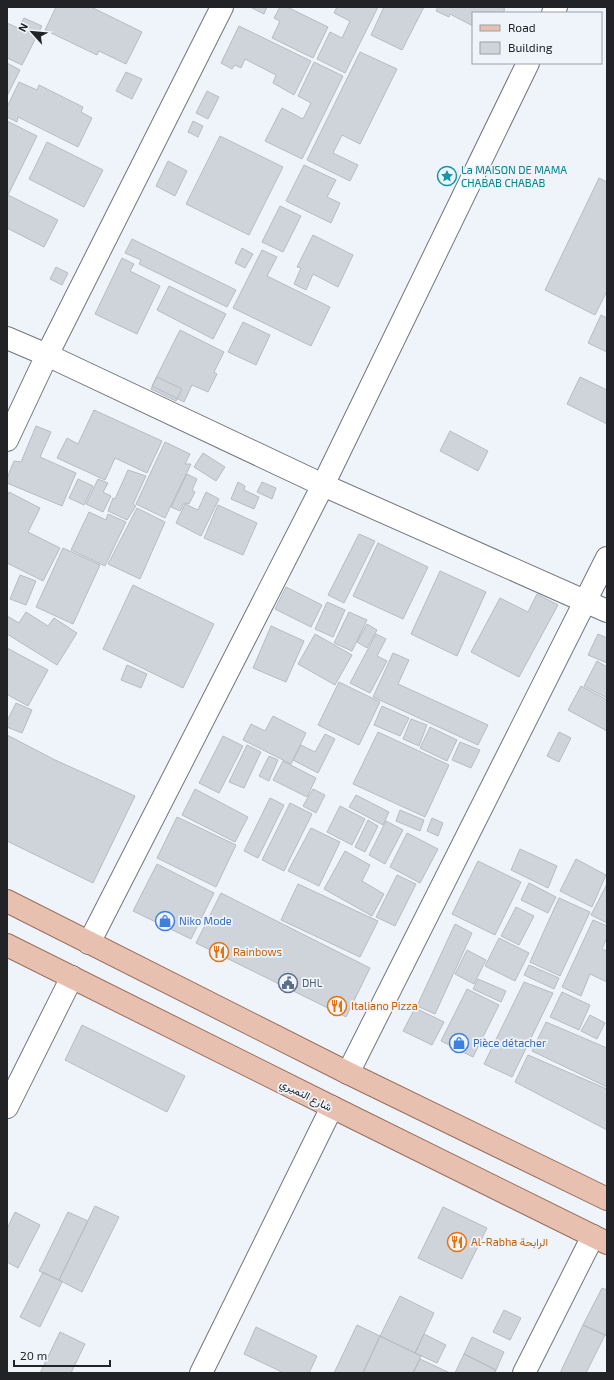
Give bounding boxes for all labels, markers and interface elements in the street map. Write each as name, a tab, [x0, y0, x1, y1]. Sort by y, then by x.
north arrow	[12, 12, 52, 52]
legend	[472, 12, 602, 64]
text: Road	[508, 20, 536, 34]
text: N	[15, 21, 30, 34]
text: Building	[508, 40, 553, 54]
place label: La MAISON DE MAMA CHABAB CHABAB	[461, 163, 567, 189]
place icon: La MAISON DE MAMA CHABAB CHABAB	[436, 165, 458, 187]
shop icon: Niko Mode	[154, 910, 176, 932]
place label: Niko Mode	[179, 914, 232, 927]
restaurant icon: Rainbows	[208, 941, 230, 963]
place label: Rainbows	[233, 945, 283, 958]
public building icon: DHL	[277, 972, 299, 994]
place label: DHL	[302, 976, 323, 989]
restaurant icon: Italiano Pizza	[326, 995, 348, 1017]
place label: Italiano Pizza	[351, 999, 418, 1012]
shop icon: Pièce détacher	[448, 1032, 470, 1054]
place label: Pièce détacher	[473, 1036, 547, 1049]
street label: شارع النميري	[276, 1076, 335, 1117]
restaurant icon: Al-Rabha الرابحة	[446, 1231, 468, 1253]
place label: Al-Rabha الرابحة	[471, 1235, 548, 1249]
scale bar	[14, 1342, 110, 1368]
text: 20 m	[20, 1348, 47, 1362]

